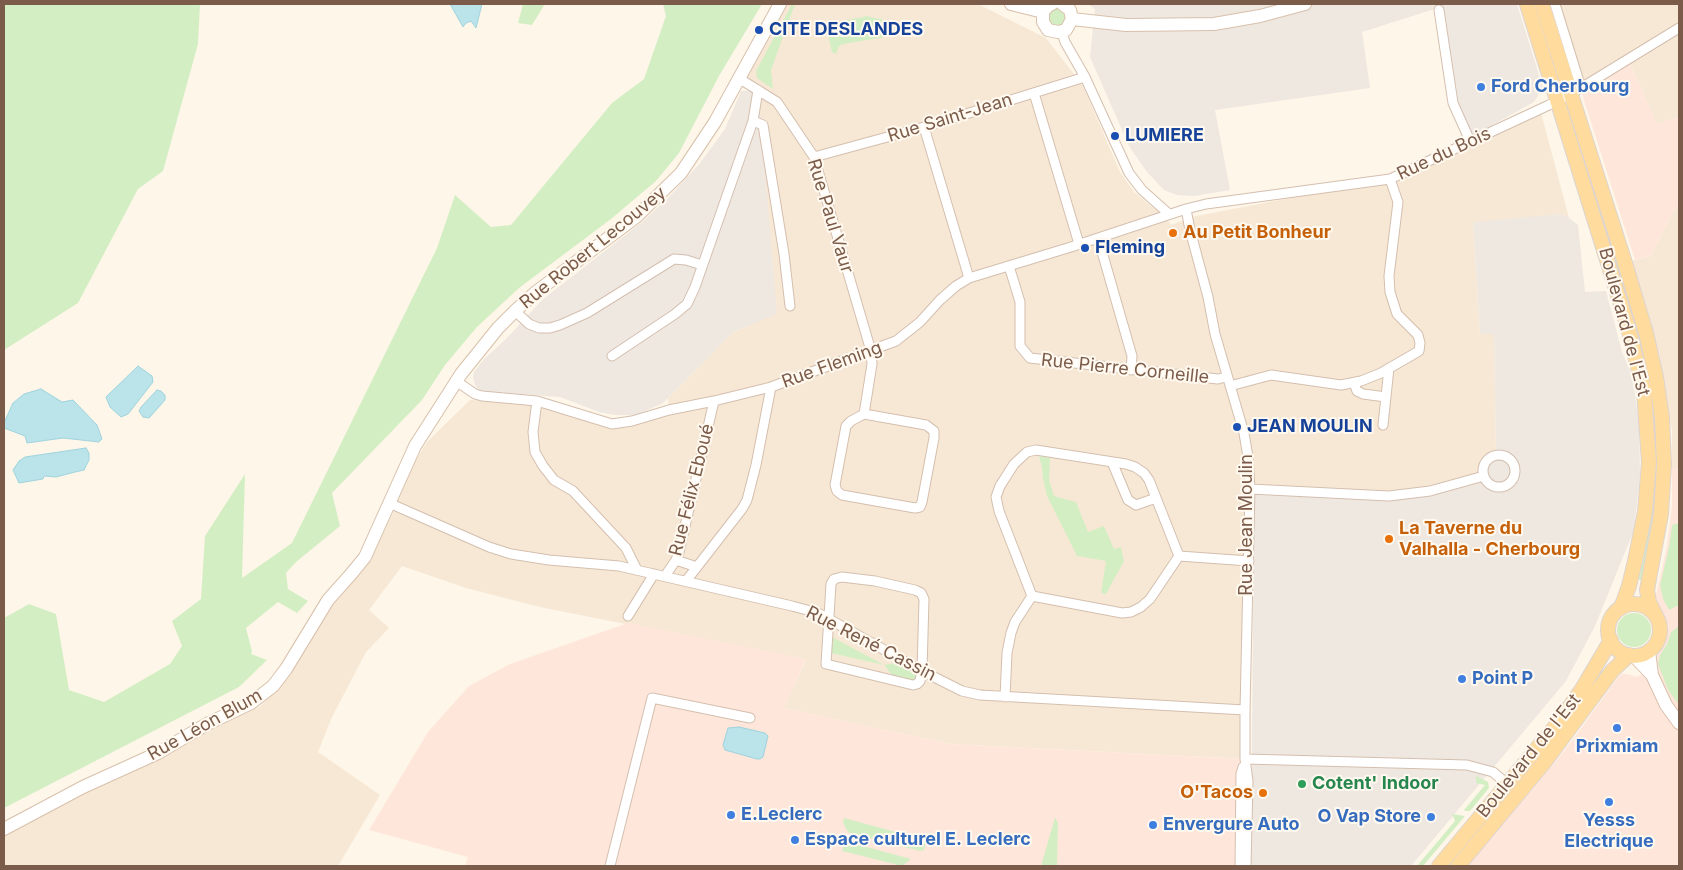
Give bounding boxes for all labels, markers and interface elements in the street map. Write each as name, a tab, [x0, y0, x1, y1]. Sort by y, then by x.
place label: CITE DESLANDES	[769, 19, 923, 41]
marker: CITE DESLANDES	[753, 24, 765, 36]
place label: Ford Cherbourg	[1491, 76, 1629, 98]
marker: Ford Cherbourg	[1475, 81, 1487, 93]
street label: Rue Saint-Jean	[885, 89, 1015, 147]
street label: Rue du Bois	[1394, 123, 1494, 185]
place label: LUMIERE	[1125, 125, 1204, 147]
marker: LUMIERE	[1109, 130, 1121, 142]
street label: Rue Paul Vaur	[802, 156, 858, 276]
street label: Rue Robert Lecouvey	[516, 182, 670, 314]
place label: Au Petit Bonheur	[1183, 222, 1331, 244]
marker: Au Petit Bonheur	[1167, 227, 1179, 239]
place label: Fleming	[1095, 237, 1165, 259]
marker: Fleming	[1079, 242, 1091, 254]
street label: Boulevard de l'Est	[1594, 245, 1654, 399]
street label: Rue Fleming	[779, 337, 885, 393]
street label: Rue Pierre Corneille	[1040, 349, 1210, 389]
place label: JEAN MOULIN	[1247, 416, 1373, 438]
marker: JEAN MOULIN	[1231, 421, 1243, 433]
street label: Rue Félix Eboué	[665, 422, 719, 558]
street label: Rue Jean Moulin	[1236, 454, 1258, 596]
place label: La Taverne du Valhalla - Cherbourg	[1399, 518, 1580, 560]
marker: La Taverne du Valhalla - Cherbourg	[1383, 533, 1395, 545]
street label: Rue René Cassin	[802, 602, 940, 686]
place label: Point P	[1472, 668, 1533, 690]
marker: Point P	[1456, 673, 1468, 685]
street label: Rue Léon Blum	[144, 685, 266, 765]
street label: Boulevard de l'Est	[1472, 690, 1586, 822]
marker: Prixmiam	[1611, 722, 1623, 734]
place label: Prixmiam	[1576, 736, 1658, 758]
place label: Cotent' Indoor	[1312, 773, 1439, 795]
marker: Cotent' Indoor	[1296, 778, 1308, 790]
place label: O'Tacos	[1180, 782, 1253, 804]
marker: O'Tacos	[1257, 787, 1269, 799]
marker: Yesss Electrique	[1603, 796, 1615, 808]
place label: E.Leclerc	[741, 804, 823, 826]
place label: O Vap Store	[1318, 806, 1421, 828]
marker: E.Leclerc	[725, 809, 737, 821]
place label: Yesss Electrique	[1564, 810, 1654, 852]
marker: O Vap Store	[1425, 811, 1437, 823]
place label: Envergure Auto	[1163, 814, 1299, 836]
marker: Envergure Auto	[1147, 819, 1159, 831]
place label: Espace culturel E. Leclerc	[805, 829, 1031, 851]
marker: Espace culturel E. Leclerc	[789, 834, 801, 846]

